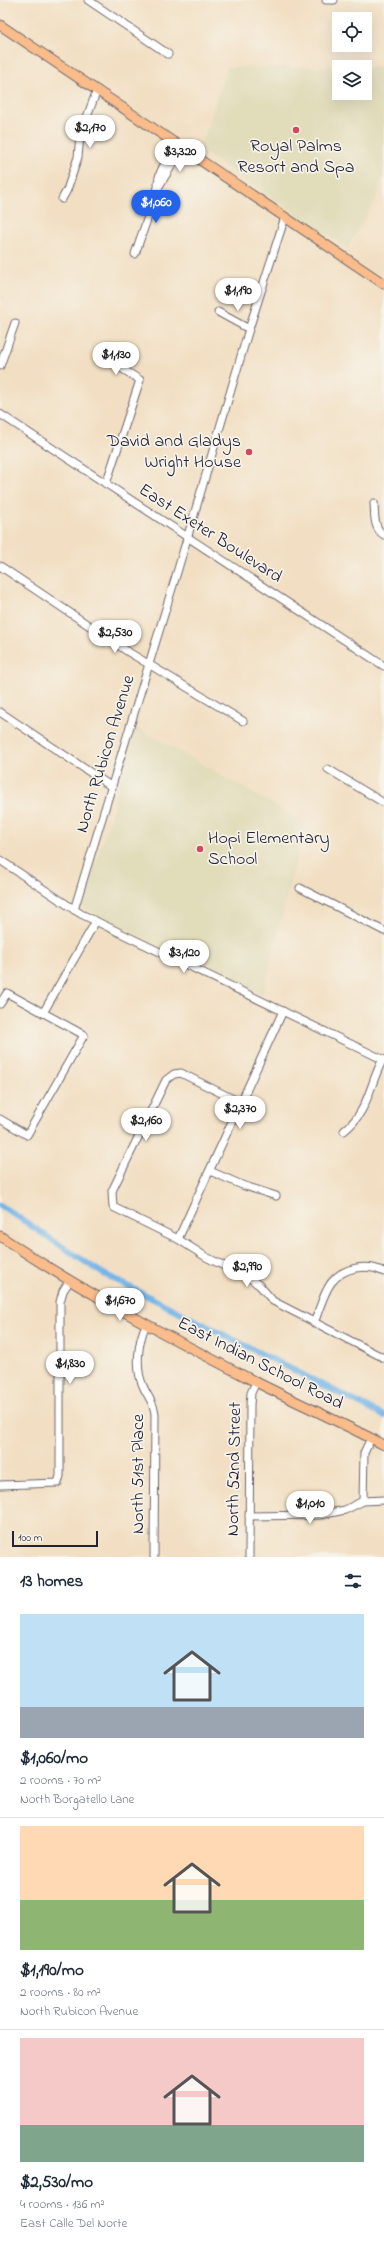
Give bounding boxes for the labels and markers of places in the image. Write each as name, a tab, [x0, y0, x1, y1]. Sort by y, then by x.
pin: $2,170	[57, 115, 123, 149]
marker: Royal Palms Resort and Spa	[291, 125, 301, 135]
place label: Royal Palms Resort and Spa	[238, 134, 354, 181]
pin: $3,320	[147, 139, 213, 173]
pin: $1,060	[123, 190, 189, 224]
pin: $1,190	[205, 278, 271, 312]
pin: $1,130	[83, 342, 149, 376]
place label: David and Gladys Wright House	[106, 429, 242, 477]
marker: David and Gladys Wright House	[244, 447, 254, 457]
pin: $2,530	[82, 620, 148, 654]
place label: Hopi Elementary School	[208, 826, 330, 873]
marker: Hopi Elementary School	[195, 844, 205, 854]
pin: $3,120	[151, 940, 217, 974]
pin: $2,370	[207, 1096, 273, 1130]
pin: $2,160	[113, 1108, 179, 1142]
pin: $2,990	[214, 1254, 280, 1288]
pin: $1,670	[87, 1288, 153, 1322]
pin: $1,830	[37, 1351, 103, 1385]
pin: $1,010	[277, 1491, 343, 1525]

